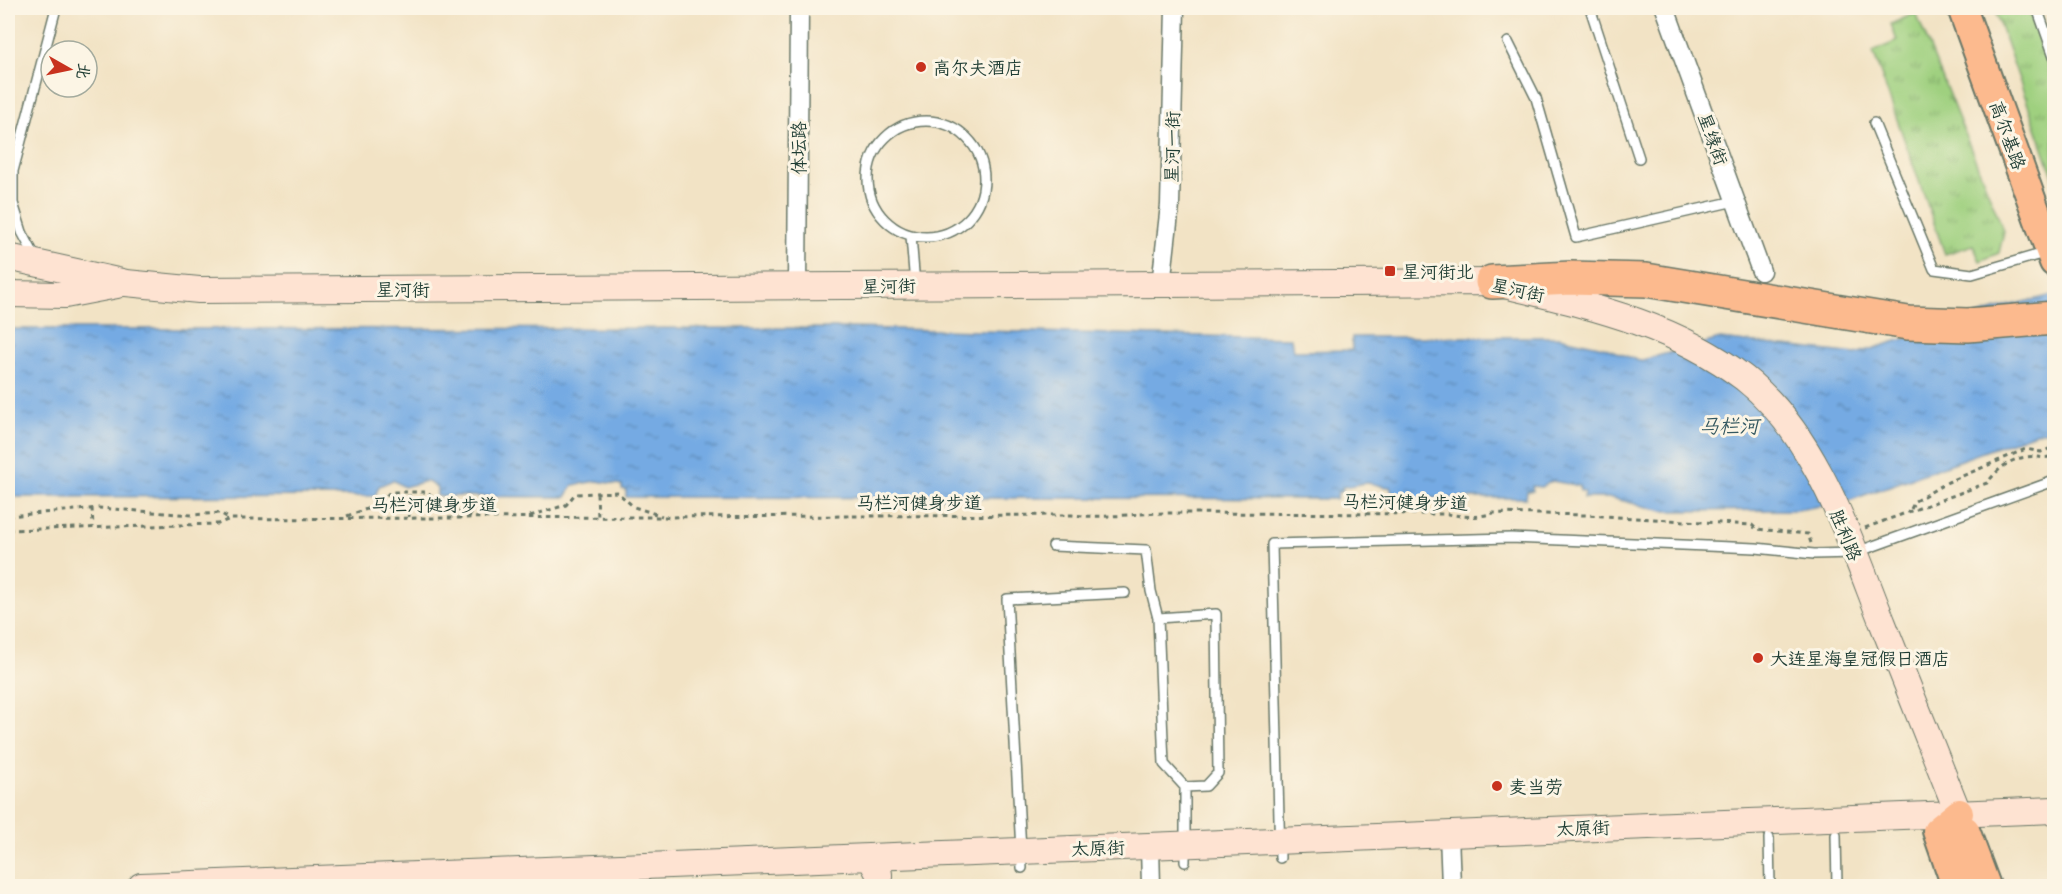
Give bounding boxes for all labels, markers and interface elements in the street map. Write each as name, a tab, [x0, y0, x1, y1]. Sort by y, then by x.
north arrow	[39, 39, 99, 99]
place label: 高尔夫酒店	[933, 55, 1023, 80]
marker: 高尔夫酒店	[914, 60, 928, 74]
text: 北	[72, 62, 96, 81]
street label: 高尔基路	[1984, 97, 2032, 173]
street label: 星缘街	[1692, 109, 1734, 169]
street label: 星河一街	[1159, 111, 1185, 183]
street label: 体坛路	[786, 121, 811, 175]
place label: 星河街北	[1402, 259, 1474, 284]
marker: 星河街北	[1383, 264, 1397, 278]
street label: 星河街	[1489, 272, 1547, 308]
street label: 星河街	[862, 273, 916, 299]
street label: 星河街	[376, 277, 430, 302]
water label: 马栏河	[1699, 412, 1762, 439]
street label: 马栏河健身步道	[1342, 488, 1468, 516]
street label: 马栏河健身步道	[856, 490, 982, 515]
street label: 马栏河健身步道	[371, 492, 497, 517]
street label: 胜利路	[1824, 505, 1868, 565]
place label: 大连星海皇冠假日酒店	[1770, 646, 1950, 671]
marker: 大连星海皇冠假日酒店	[1751, 651, 1765, 665]
place label: 麦当劳	[1509, 774, 1563, 799]
marker: 麦当劳	[1490, 779, 1504, 793]
street label: 太原街	[1556, 815, 1610, 841]
street label: 太原街	[1071, 835, 1125, 861]

